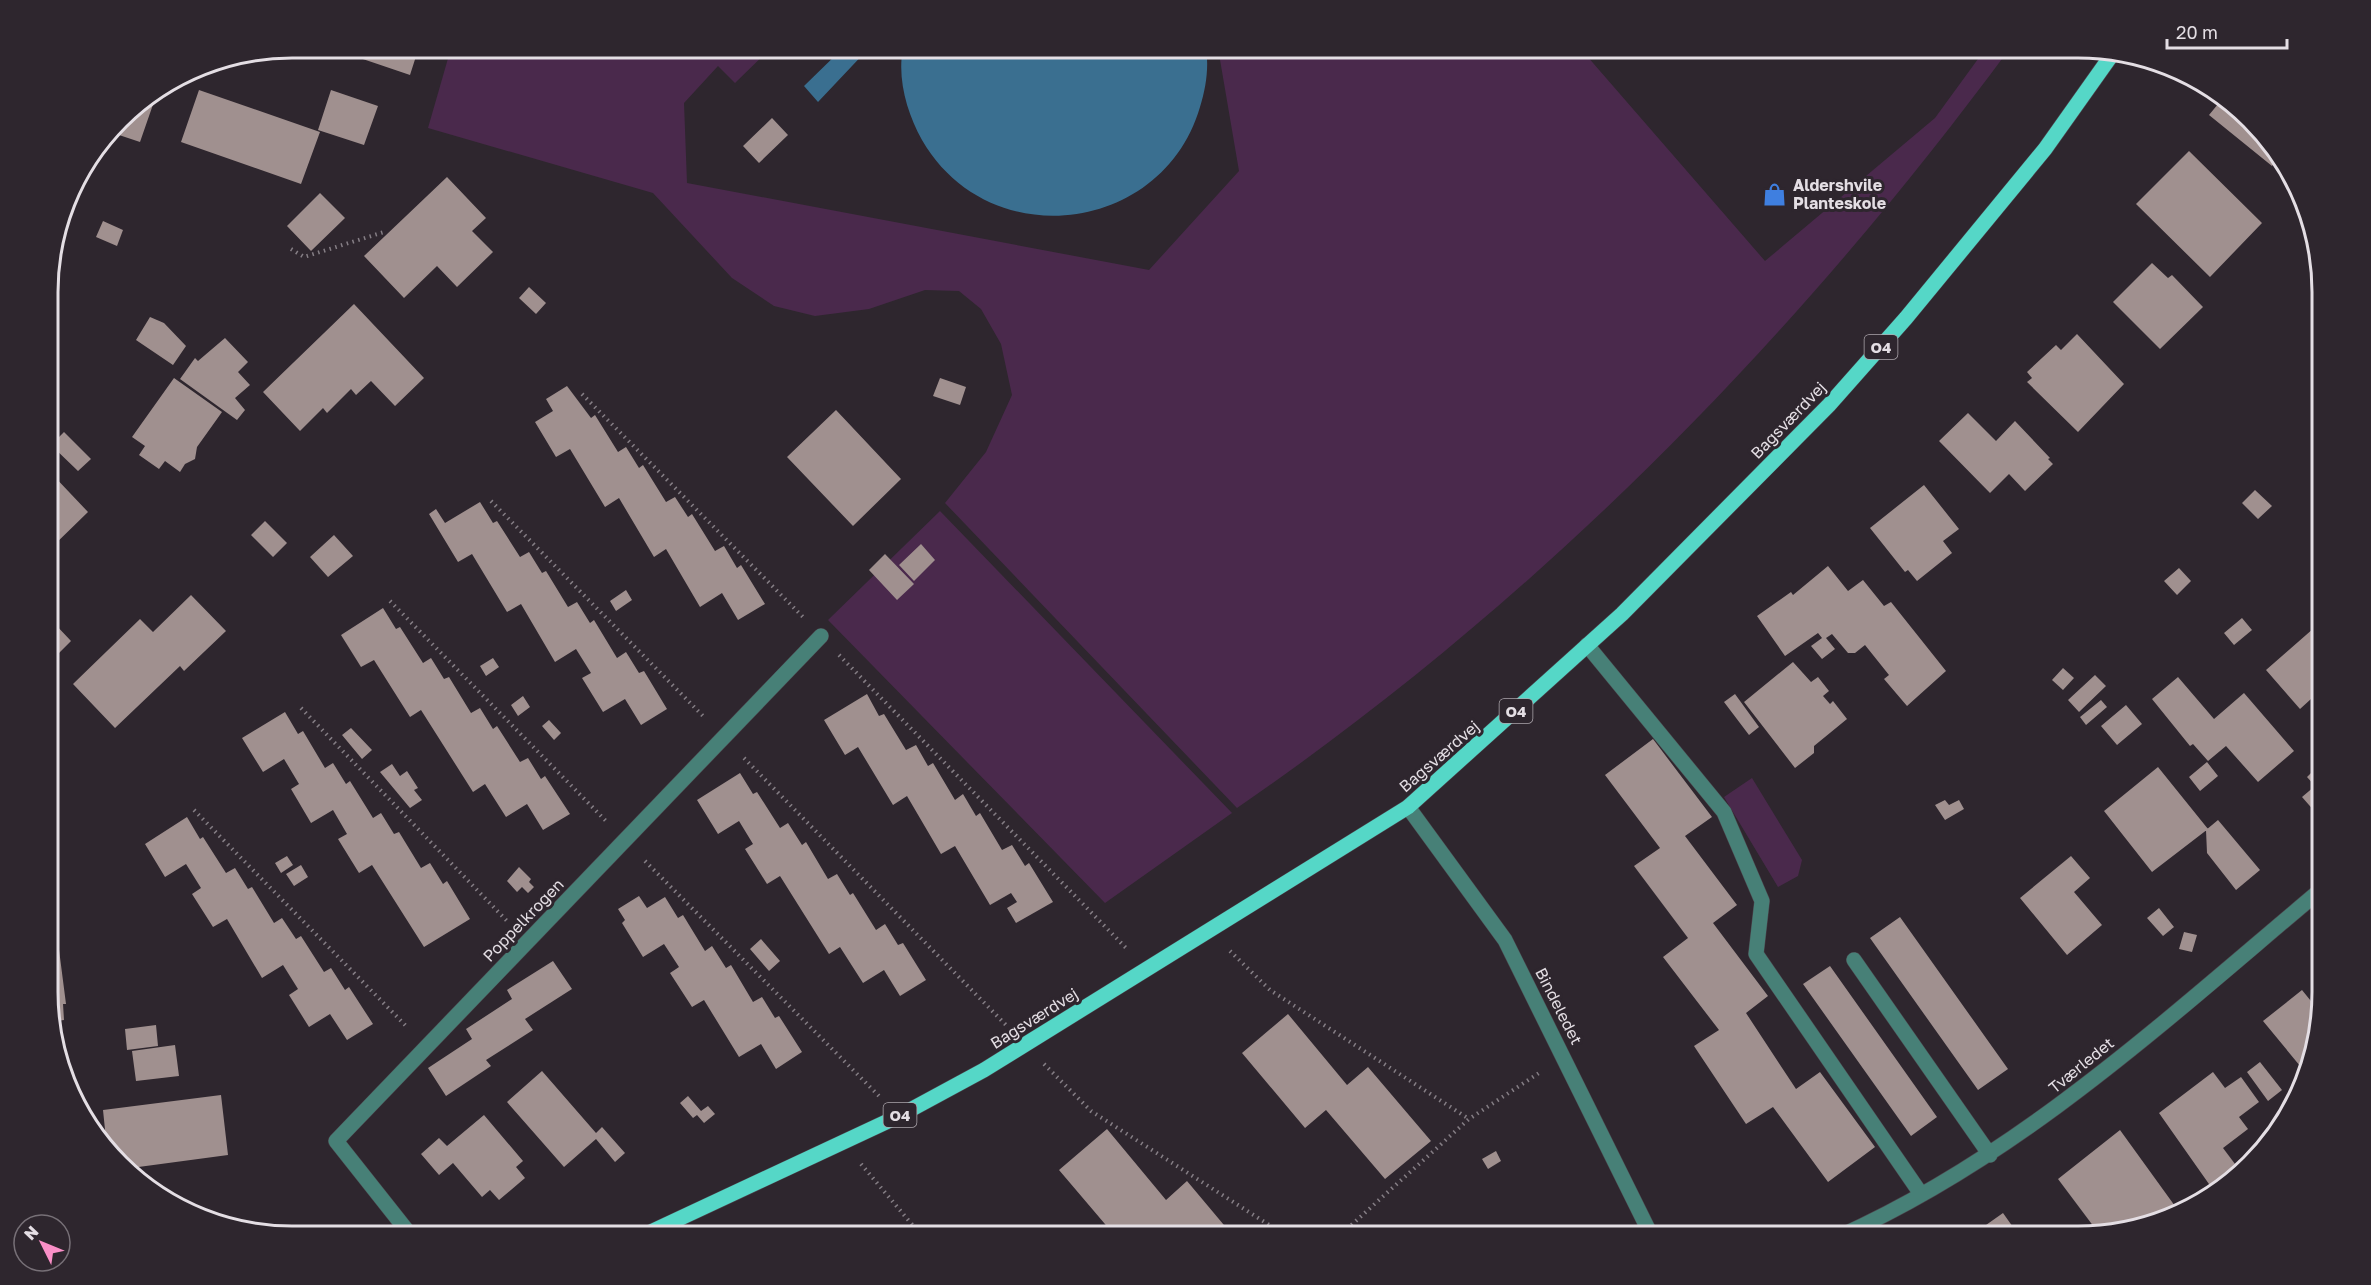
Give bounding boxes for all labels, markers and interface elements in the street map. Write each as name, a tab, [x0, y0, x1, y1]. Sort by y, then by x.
scale bar	[2167, 12, 2287, 50]
text: 20 m	[2176, 21, 2218, 43]
place label: Aldershvile Planteskole	[1793, 175, 1886, 213]
shop icon: Aldershvile Planteskole	[1762, 181, 1788, 207]
road number: O4	[1864, 335, 1898, 359]
street label: Bagsværdvej	[1746, 377, 1830, 463]
road number: O4	[1500, 699, 1532, 723]
street label: Bagsværdvej	[1395, 716, 1483, 796]
street label: Poppelkrogen	[478, 874, 568, 966]
street label: Bindeledet	[1531, 964, 1587, 1048]
street label: Bagsværdvej	[986, 983, 1082, 1053]
street label: Tværledet	[2044, 1033, 2118, 1097]
road number: O4	[884, 1103, 916, 1127]
north arrow	[12, 1213, 72, 1273]
text: N	[20, 1221, 42, 1244]

